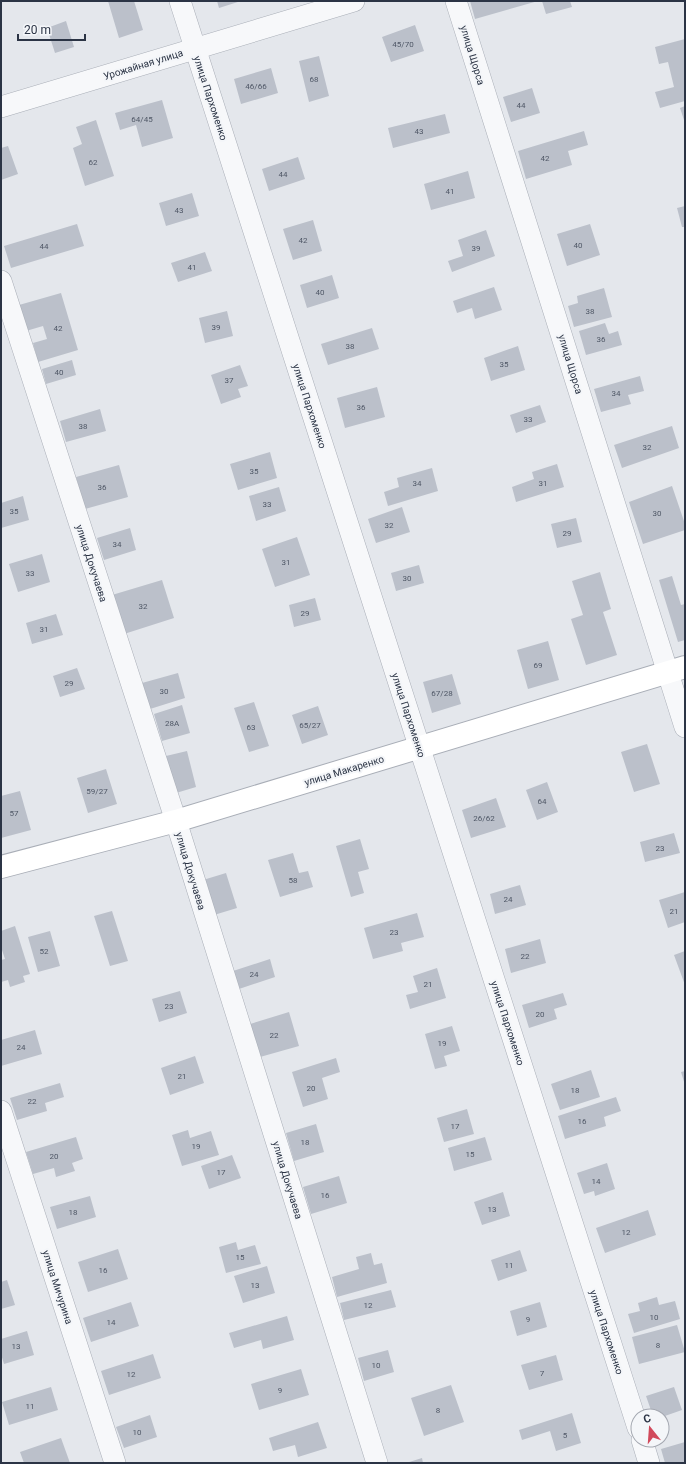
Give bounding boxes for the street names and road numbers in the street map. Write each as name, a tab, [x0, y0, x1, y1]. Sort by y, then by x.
street label: улица Щорса	[458, 24, 487, 86]
street label: Урожайная улица	[102, 47, 184, 82]
street label: улица Пархоменко	[192, 55, 229, 142]
street label: улица Щорса	[556, 333, 585, 395]
street label: улица Пархоменко	[291, 363, 328, 450]
street label: улица Докучаева	[74, 523, 109, 603]
street label: улица Пархоменко	[390, 672, 427, 759]
street label: улица Макаренко	[303, 753, 386, 788]
street label: улица Докучаева	[173, 831, 208, 911]
street label: улица Пархоменко	[489, 980, 526, 1067]
street label: улица Докучаева	[270, 1140, 305, 1220]
street label: улица Мичурина	[40, 1249, 75, 1326]
street label: улица Пархоменко	[588, 1289, 625, 1376]

